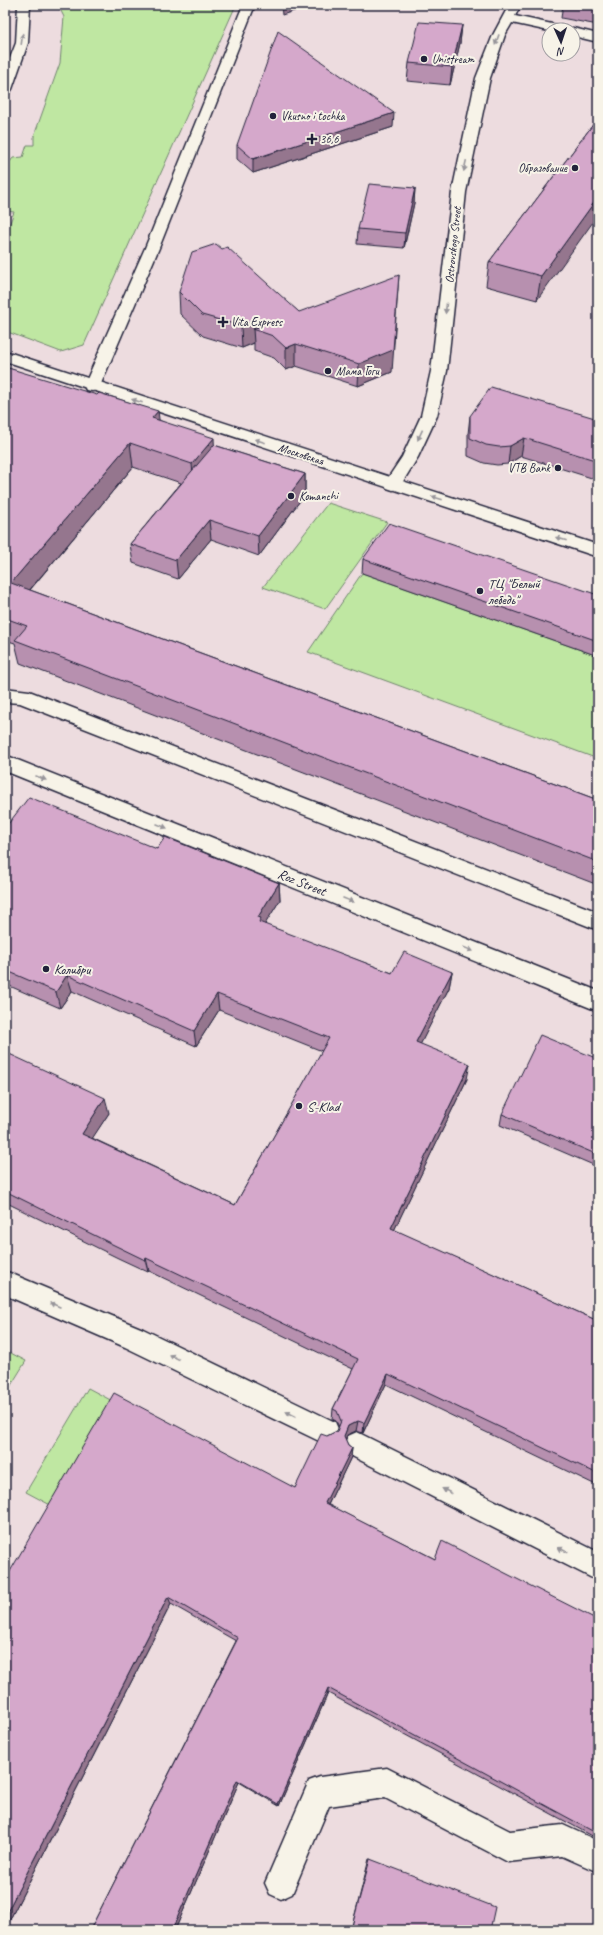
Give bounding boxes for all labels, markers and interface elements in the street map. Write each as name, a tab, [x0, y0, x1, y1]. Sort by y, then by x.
north arrow	[541, 22, 581, 62]
one-way arrow	[19, 33, 25, 45]
one-way arrow	[494, 34, 500, 46]
text: N	[556, 45, 565, 59]
place label: Unistream	[432, 51, 475, 67]
marker: Unistream	[419, 54, 429, 64]
place label: Vkusno i tochka	[281, 108, 346, 124]
marker: Vkusno i tochka	[268, 111, 278, 121]
place label: 36,6	[320, 131, 339, 147]
marker: 36,6	[307, 134, 317, 144]
one-way arrow	[462, 159, 468, 172]
place label: Образование	[518, 160, 568, 176]
marker: Образование	[570, 163, 580, 173]
street label: Ostrovskogo Street	[441, 205, 465, 284]
one-way arrow	[443, 302, 450, 314]
place label: Vita Express	[231, 314, 283, 330]
marker: Vita Express	[218, 317, 228, 327]
place label: Мама Гоги	[336, 363, 380, 379]
marker: Мама Гоги	[323, 366, 333, 376]
one-way arrow	[130, 398, 142, 404]
one-way arrow	[417, 429, 423, 440]
one-way arrow	[254, 438, 266, 444]
street label: Московская	[276, 439, 327, 469]
place label: VTB Bank	[508, 460, 552, 476]
marker: VTB Bank	[553, 463, 563, 473]
place label: Komanchi	[299, 488, 340, 504]
marker: Komanchi	[286, 491, 296, 501]
one-way arrow	[431, 495, 443, 501]
one-way arrow	[555, 535, 567, 541]
place label: ТЦ "Белый лебедь"	[488, 575, 541, 608]
marker: ТЦ "Белый лебедь"	[475, 586, 485, 596]
one-way arrow	[36, 775, 48, 781]
one-way arrow	[157, 823, 168, 829]
street label: Roz Street	[275, 865, 330, 900]
one-way arrow	[342, 897, 354, 903]
one-way arrow	[463, 946, 475, 952]
place label: Колибри	[54, 961, 92, 978]
marker: Колибри	[41, 964, 51, 974]
place label: S-Klad	[307, 1098, 342, 1115]
marker: S-Klad	[294, 1101, 304, 1111]
one-way arrow	[50, 1302, 61, 1308]
one-way arrow	[169, 1354, 180, 1360]
one-way arrow	[286, 1411, 297, 1417]
one-way arrow	[441, 1488, 453, 1494]
one-way arrow	[557, 1546, 569, 1553]

